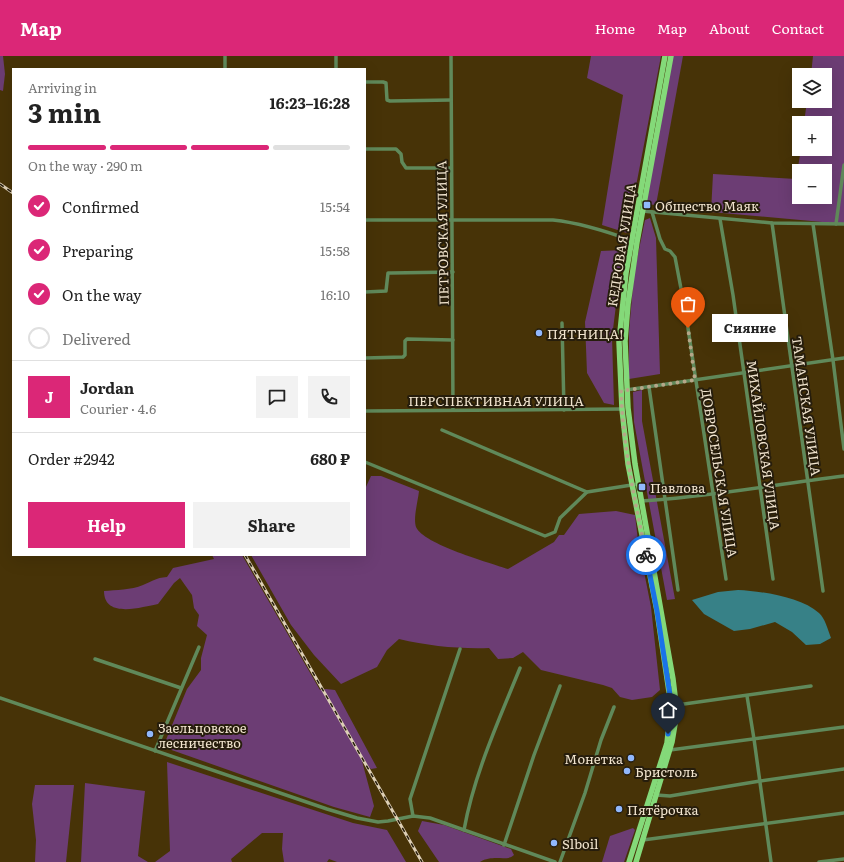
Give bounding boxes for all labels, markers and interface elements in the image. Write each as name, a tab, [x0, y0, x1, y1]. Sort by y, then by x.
text: Map	[20, 14, 62, 42]
text: Home	[595, 18, 635, 38]
text: Map	[657, 18, 687, 38]
text: About	[709, 18, 750, 38]
text: Contact	[772, 18, 824, 38]
map controls	[792, 68, 832, 204]
button: layers	[792, 68, 832, 108]
text: Arriving in	[28, 78, 97, 97]
text: 16:23–16:28	[270, 91, 350, 114]
text: 3 min	[28, 92, 101, 131]
button: +	[792, 116, 832, 156]
text: On the way · 290 m	[28, 156, 143, 175]
street label: ПЕТРОВСКАЯ УЛИЦА	[431, 160, 453, 306]
button: −	[792, 164, 832, 204]
street label: КЕДРОВАЯ УЛИЦА	[602, 181, 640, 308]
icon: check	[28, 195, 50, 217]
text: Confirmed	[62, 195, 139, 218]
place label: Общество Маяк	[655, 196, 759, 215]
text: 15:54	[320, 197, 350, 216]
marker: Общество Маяк	[642, 200, 652, 210]
icon: check	[28, 239, 50, 261]
text: Preparing	[62, 239, 133, 262]
text: 15:58	[320, 241, 350, 260]
icon: check	[28, 283, 50, 305]
text: On the way	[62, 283, 142, 306]
text: 16:10	[321, 285, 350, 304]
pin	[671, 287, 705, 328]
icon: bag	[677, 293, 699, 315]
callout: Сияние	[712, 314, 788, 342]
text: Сияние	[724, 318, 776, 337]
place label: ПЯТНИЦА!	[547, 324, 623, 343]
text: Delivered	[62, 327, 131, 350]
marker: ПЯТНИЦА!	[534, 328, 544, 338]
street label: ТАМАНСКАЯ УЛИЦА	[788, 335, 826, 478]
street label: МИХАЙЛОВСКАЯ УЛИЦА	[743, 359, 785, 532]
text: Jordan	[80, 376, 134, 399]
button: chat	[256, 376, 298, 418]
button: phone	[308, 376, 350, 418]
text: J	[45, 385, 53, 408]
street label: ДОБРОСЕЛЬСКАЯ УЛИЦА	[697, 387, 743, 559]
street label: ПЕРСПЕКТИВНАЯ УЛИЦА	[408, 391, 584, 410]
text: Courier · 4.6	[80, 399, 156, 418]
text: Order #2942	[28, 447, 115, 470]
text: 680 ₽	[310, 447, 350, 470]
place label: Павлова	[650, 478, 705, 497]
marker: Павлова	[637, 482, 647, 492]
button: Help	[28, 502, 185, 548]
button: Share	[193, 502, 350, 548]
courier	[626, 535, 666, 575]
icon: bike	[635, 544, 657, 566]
pin	[651, 693, 685, 734]
icon: home	[657, 699, 679, 721]
place label: Заельцовское лесничество	[158, 718, 247, 752]
marker: Заельцовское лесничество	[145, 729, 155, 739]
place label: Монетка	[564, 749, 623, 768]
marker: Монетка	[626, 753, 636, 763]
place label: Бристоль	[635, 762, 697, 781]
marker: Бристоль	[622, 766, 632, 776]
place label: Пятёрочка	[627, 800, 699, 819]
marker: Пятёрочка	[614, 804, 624, 814]
place label: Slboil	[562, 834, 599, 853]
marker: Slboil	[549, 838, 559, 848]

